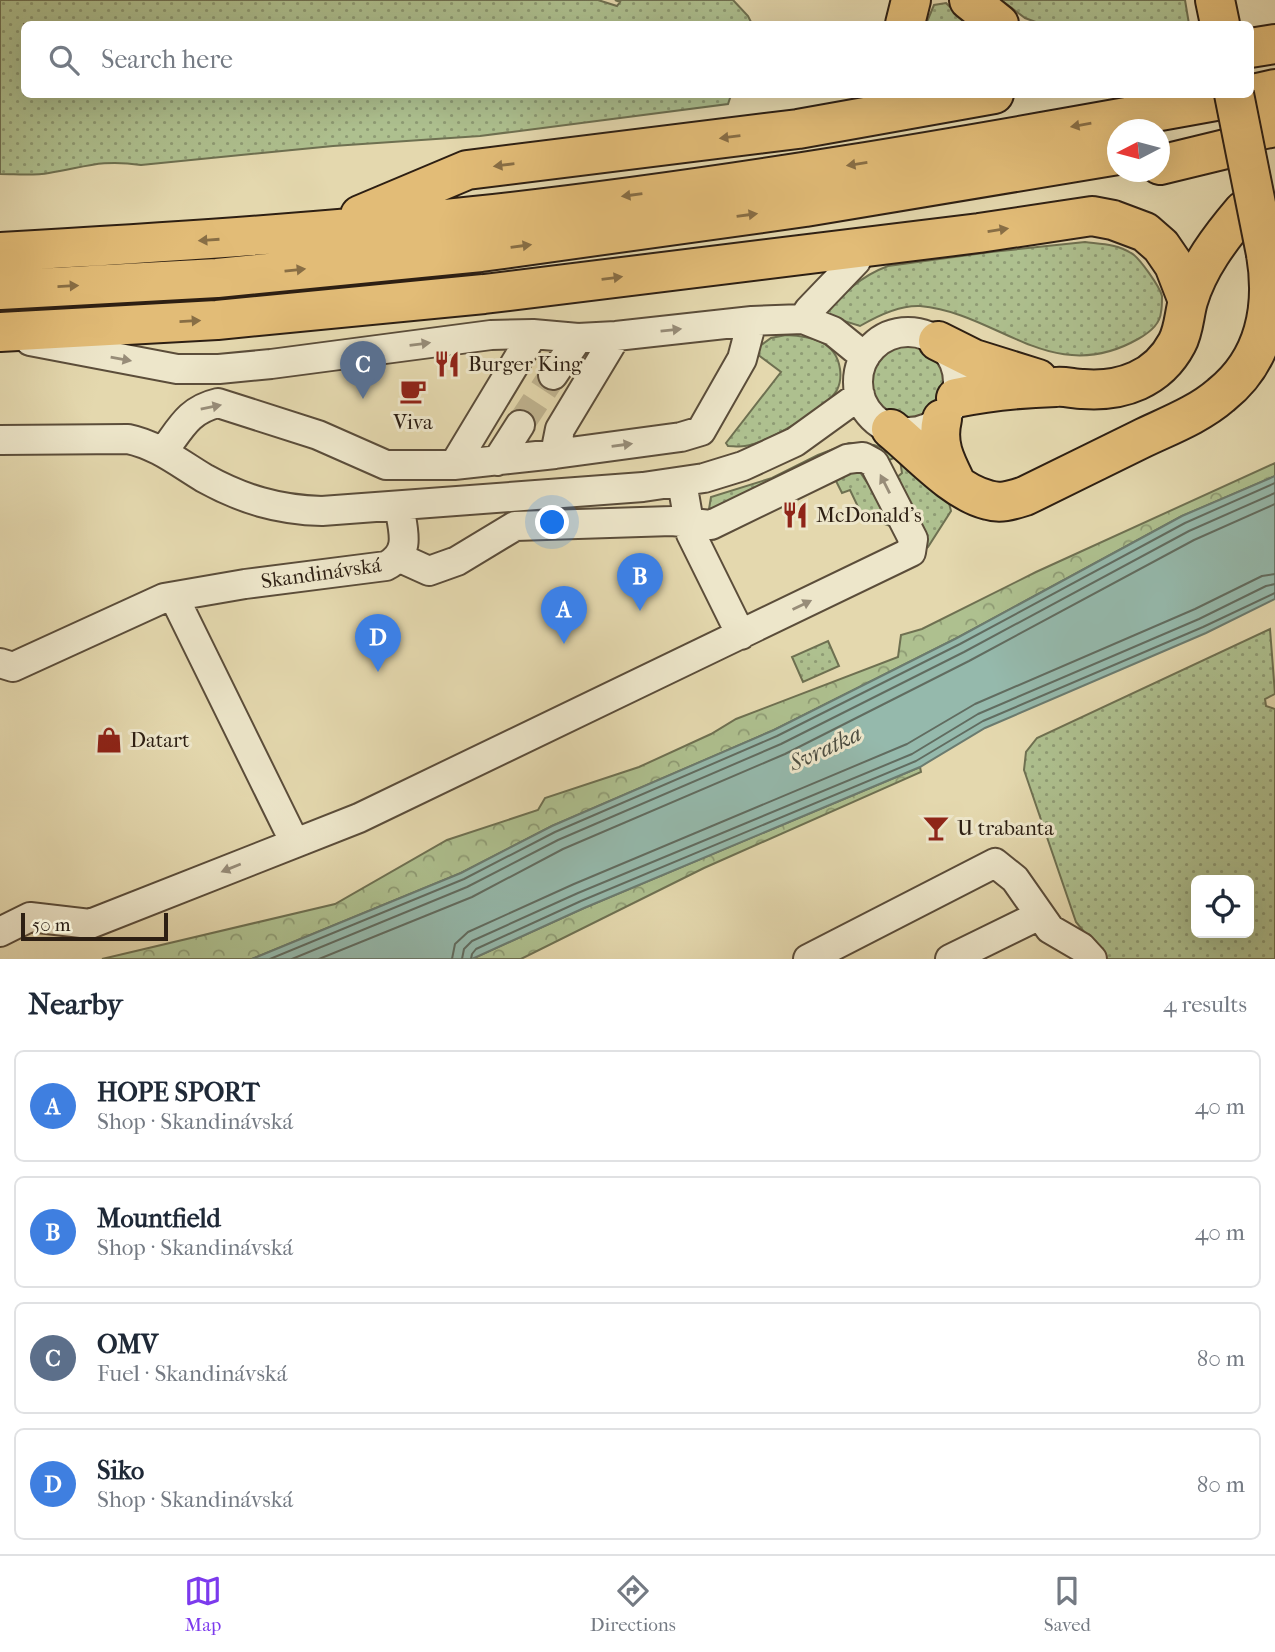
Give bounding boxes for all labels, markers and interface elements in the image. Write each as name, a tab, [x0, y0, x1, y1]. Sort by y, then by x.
search box	[21, 21, 1254, 98]
icon: search	[45, 41, 83, 79]
text: Search here	[101, 44, 233, 75]
north arrow	[1107, 119, 1170, 182]
one-way arrow	[1070, 120, 1092, 131]
one-way arrow	[719, 132, 741, 143]
one-way arrow	[846, 159, 868, 170]
one-way arrow	[493, 160, 515, 171]
one-way arrow	[620, 190, 642, 201]
one-way arrow	[736, 210, 758, 221]
one-way arrow	[987, 224, 1009, 235]
one-way arrow	[198, 235, 220, 246]
one-way arrow	[510, 240, 532, 251]
one-way arrow	[284, 265, 306, 276]
one-way arrow	[601, 272, 623, 283]
one-way arrow	[57, 281, 79, 292]
one-way arrow	[180, 315, 202, 326]
one-way arrow	[660, 324, 682, 335]
one-way arrow	[409, 339, 431, 350]
pin: C	[340, 341, 386, 399]
restaurant icon: Burger King	[432, 349, 462, 379]
place label: Burger King	[468, 352, 583, 376]
one-way arrow	[110, 354, 132, 365]
cafe icon: Viva	[398, 376, 428, 406]
one-way arrow	[200, 401, 222, 412]
place label: Viva	[392, 410, 433, 434]
one-way arrow	[611, 439, 633, 450]
one-way arrow	[879, 474, 891, 494]
restaurant icon: McDonald's	[780, 500, 810, 530]
place label: McDonald's	[816, 503, 922, 527]
your location	[535, 505, 569, 539]
street label: Skandinávská	[259, 553, 383, 593]
pin: B	[617, 553, 663, 611]
pin: A	[541, 586, 587, 644]
one-way arrow	[792, 599, 812, 611]
pin: D	[355, 614, 401, 672]
water label: Svratka	[784, 720, 866, 777]
shop icon: Datart	[94, 725, 124, 755]
place label: Datart	[130, 728, 190, 752]
bar icon: U trabanta	[921, 813, 951, 843]
place label: U trabanta	[957, 816, 1054, 840]
one-way arrow	[221, 863, 242, 874]
map controls	[1191, 875, 1254, 938]
button: locate	[1191, 875, 1254, 938]
scale bar	[21, 910, 168, 942]
text: 50 m	[32, 914, 71, 936]
text: Nearby	[28, 987, 123, 1022]
text: 4 results	[1163, 991, 1247, 1018]
text: HOPE SPORT	[97, 1077, 260, 1108]
text: A	[46, 1093, 60, 1120]
text: 40 m	[1195, 1093, 1245, 1120]
text: Shop · Skandinávská	[97, 1108, 293, 1135]
text: Mountfield	[97, 1203, 221, 1234]
text: B	[46, 1219, 60, 1246]
text: 40 m	[1195, 1219, 1245, 1246]
text: Shop · Skandinávská	[97, 1234, 293, 1261]
text: OMV	[97, 1329, 158, 1360]
text: C	[45, 1345, 61, 1372]
text: 80 m	[1197, 1345, 1245, 1372]
text: Fuel · Skandinávská	[97, 1360, 287, 1387]
text: Siko	[97, 1455, 144, 1486]
text: D	[44, 1471, 62, 1498]
text: 80 m	[1197, 1471, 1245, 1498]
text: Shop · Skandinávská	[97, 1486, 293, 1513]
tab: Map	[184, 1572, 222, 1636]
tab: Directions	[590, 1572, 676, 1636]
tab: Saved	[1044, 1572, 1091, 1636]

